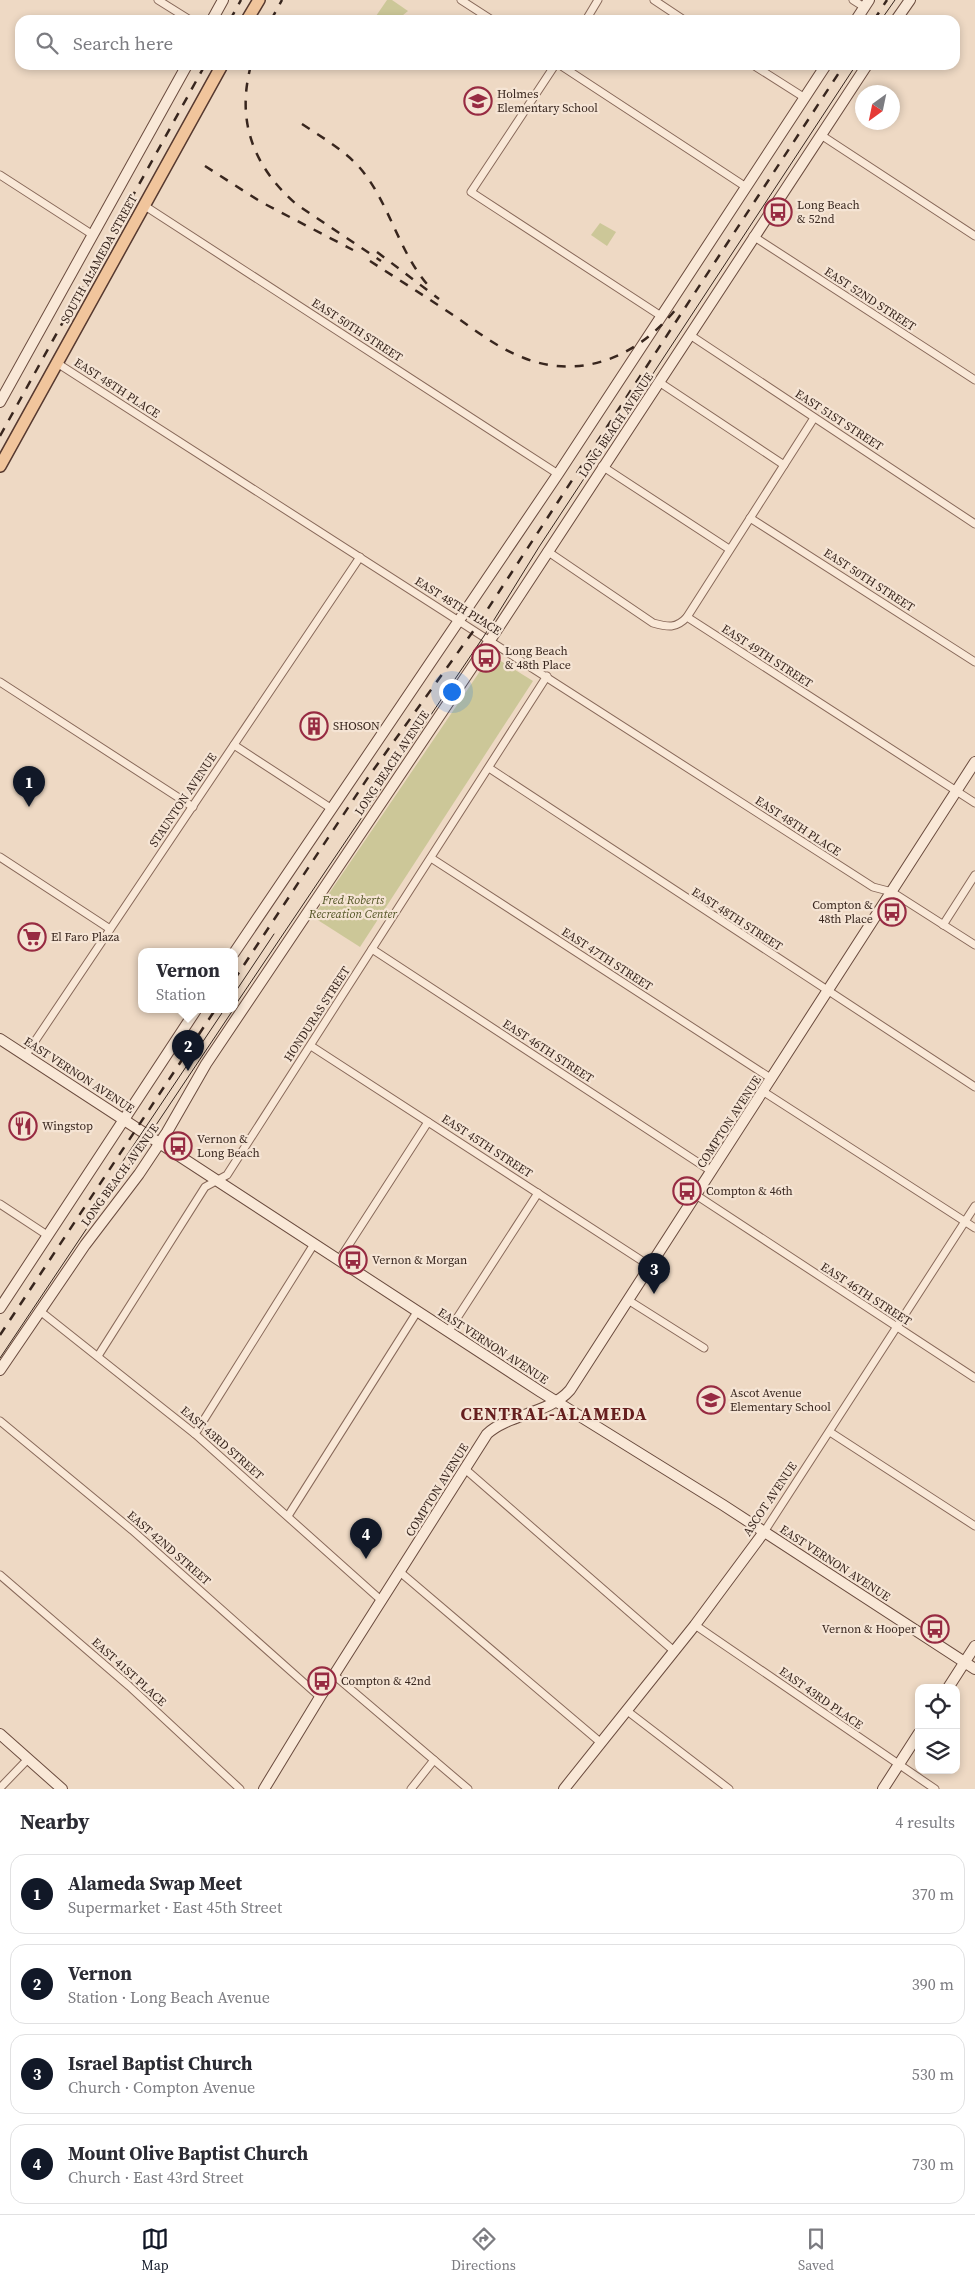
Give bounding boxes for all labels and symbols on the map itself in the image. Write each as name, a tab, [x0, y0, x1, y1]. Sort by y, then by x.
north arrow	[855, 85, 900, 130]
school or university icon: Holmes Elementary School	[463, 86, 493, 116]
place label: Holmes Elementary School	[497, 86, 598, 116]
street label: SOUTH ALAMEDA STREET	[57, 191, 141, 326]
bus stop icon: Long Beach & 52nd	[763, 197, 793, 227]
place label: Long Beach & 52nd	[797, 197, 860, 227]
street label: EAST 52ND STREET	[821, 263, 919, 335]
street label: EAST 50TH STREET	[308, 295, 406, 366]
street label: EAST 48TH PLACE	[71, 354, 163, 422]
street label: LONG BEACH AVENUE	[575, 370, 657, 480]
street label: EAST 51ST STREET	[792, 386, 887, 455]
street label: EAST 50TH STREET	[820, 545, 918, 616]
street label: EAST 48TH PLACE	[412, 573, 504, 639]
street label: EAST 49TH STREET	[718, 621, 816, 692]
bus stop icon: Long Beach & 48th Place	[471, 643, 501, 673]
place label: Long Beach & 48th Place	[505, 643, 571, 673]
your location	[439, 679, 465, 705]
street label: LONG BEACH AVENUE	[351, 708, 433, 818]
building icon: SHOSON	[299, 711, 329, 741]
place label: SHOSON	[333, 718, 380, 734]
street label: STAUNTON AVENUE	[146, 750, 220, 850]
pin: 1	[13, 766, 45, 807]
street label: EAST 48TH PLACE	[752, 792, 844, 860]
street label: EAST 48TH STREET	[688, 884, 786, 955]
park label: Fred Roberts Recreation Center	[308, 892, 398, 922]
place label: Compton & 48th Place	[812, 897, 873, 927]
bus stop icon: Compton & 48th Place	[877, 897, 907, 927]
supermarket icon: El Faro Plaza	[17, 922, 47, 952]
street label: EAST 47TH STREET	[558, 924, 656, 995]
place label: El Faro Plaza	[51, 929, 121, 945]
street label: HONDURAS STREET	[280, 963, 354, 1065]
street label: EAST 46TH STREET	[499, 1016, 597, 1087]
pin: 2	[172, 1030, 204, 1071]
street label: EAST VERNON AVENUE	[21, 1033, 137, 1117]
street label: COMPTON AVENUE	[693, 1073, 765, 1171]
restaurant icon: Wingstop	[8, 1111, 38, 1141]
street label: EAST 45TH STREET	[438, 1111, 536, 1182]
place label: Wingstop	[42, 1118, 93, 1134]
street label: LONG BEACH AVENUE	[77, 1121, 163, 1229]
bus stop icon: Vernon & Long Beach	[163, 1131, 193, 1161]
place label: Vernon & Long Beach	[197, 1131, 260, 1161]
bus stop icon: Compton & 46th	[672, 1176, 702, 1206]
place label: Compton & 46th	[706, 1183, 793, 1199]
bus stop icon: Vernon & Morgan	[338, 1245, 368, 1275]
place label: Vernon & Morgan	[372, 1252, 467, 1268]
pin: 3	[638, 1253, 670, 1294]
street label: EAST 46TH STREET	[817, 1259, 915, 1330]
street label: EAST VERNON AVENUE	[435, 1304, 551, 1388]
school or university icon: Ascot Avenue Elementary School	[696, 1385, 726, 1415]
place label: Ascot Avenue Elementary School	[730, 1385, 831, 1415]
district label: CENTRAL-ALAMEDA	[460, 1401, 648, 1426]
street label: EAST 43RD STREET	[177, 1403, 267, 1484]
street label: COMPTON AVENUE	[402, 1440, 472, 1540]
street label: ASCOT AVENUE	[739, 1459, 801, 1539]
street label: EAST 42ND STREET	[124, 1507, 215, 1589]
pin: 4	[350, 1518, 382, 1559]
street label: EAST VERNON AVENUE	[777, 1521, 893, 1605]
bus stop icon: Vernon & Hooper	[920, 1614, 950, 1644]
place label: Vernon & Hooper	[822, 1621, 916, 1637]
street label: EAST 41ST PLACE	[88, 1634, 170, 1710]
street label: EAST 43RD PLACE	[776, 1663, 866, 1733]
bus stop icon: Compton & 42nd	[307, 1666, 337, 1696]
place label: Compton & 42nd	[341, 1673, 431, 1689]

